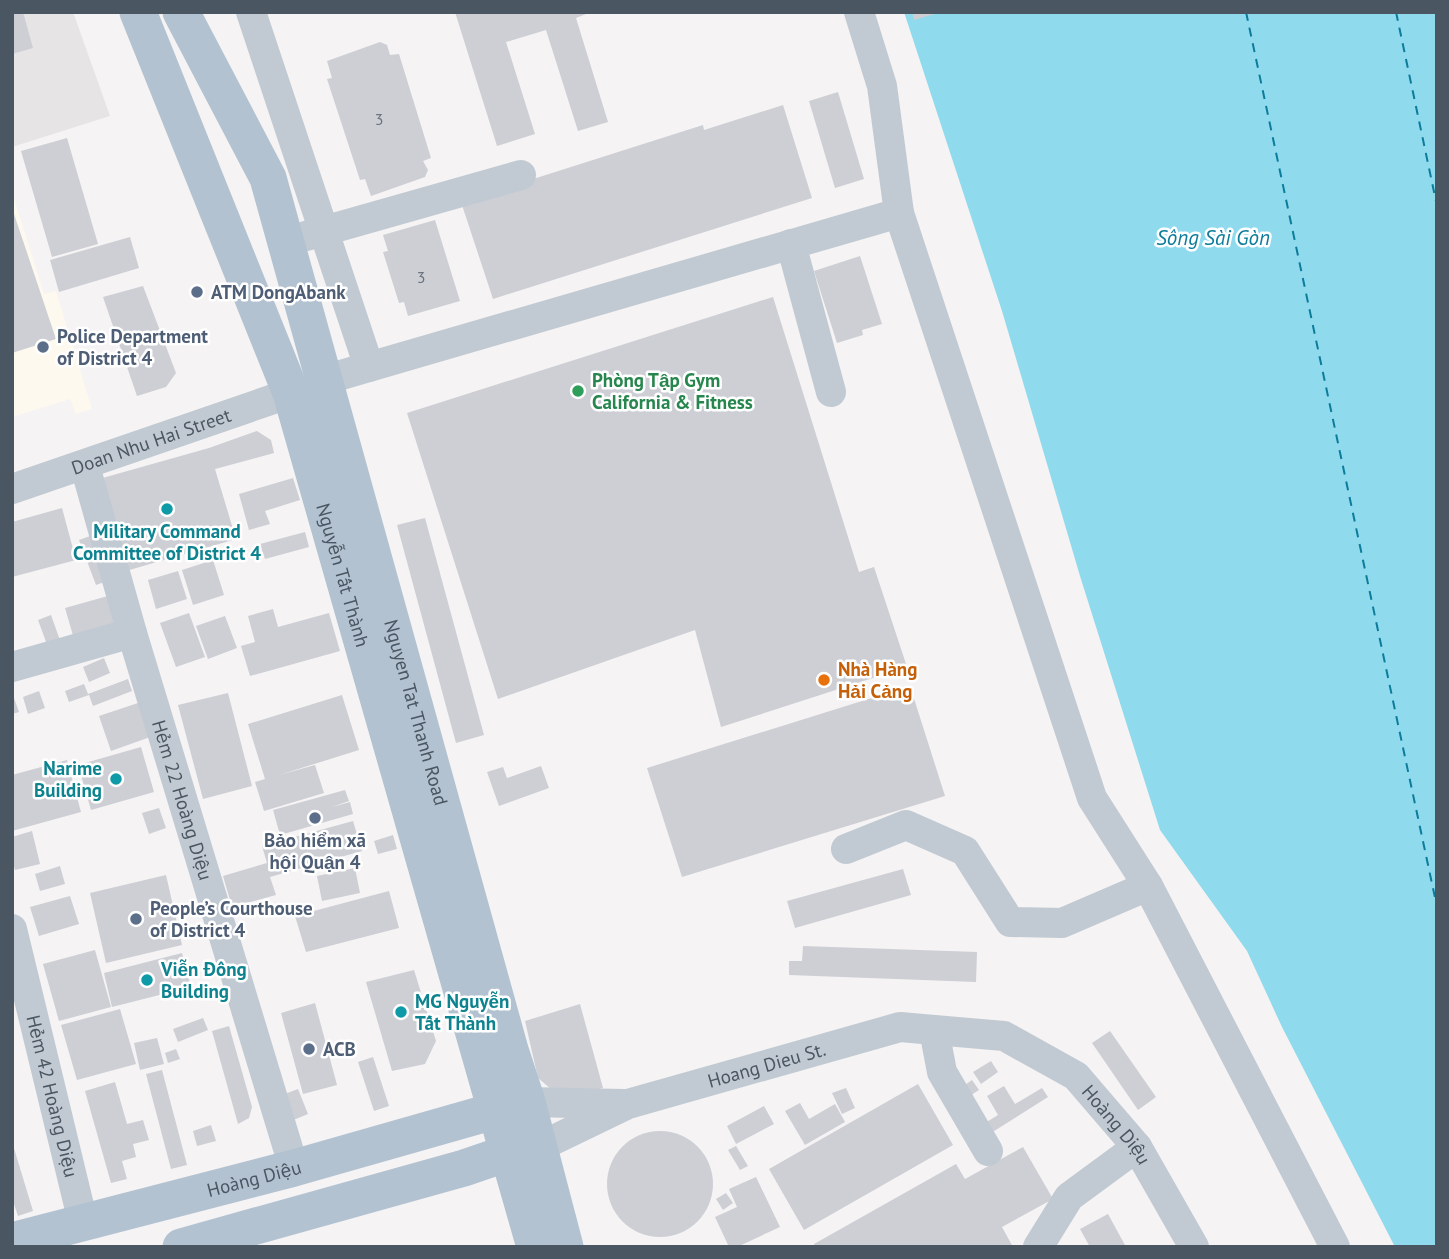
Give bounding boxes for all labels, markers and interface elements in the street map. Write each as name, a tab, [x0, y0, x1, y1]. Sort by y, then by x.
house number: 3	[375, 109, 383, 129]
water label: Sông Sài Gòn	[1156, 224, 1270, 251]
house number: 3	[417, 267, 425, 287]
place label: ATM DongAbank	[211, 280, 346, 304]
marker: ATM DongAbank	[189, 284, 205, 300]
place label: Police Department of District 4	[57, 324, 208, 370]
marker: Police Department of District 4	[35, 339, 51, 355]
place label: Phòng Tập Gym California & Fitness	[592, 368, 753, 414]
marker: Phòng Tập Gym California & Fitness	[570, 383, 586, 399]
street label: Doan Nhu Hai Street	[68, 402, 234, 480]
marker: Military Command Committee of District 4	[159, 501, 175, 517]
street label: Nguyễn Tất Thành	[311, 501, 375, 650]
place label: Military Command Committee of District 4	[73, 519, 261, 565]
street label: Nguyen Tat Thanh Road	[379, 617, 454, 808]
place label: Nhà Hàng Hải Cảng	[838, 657, 917, 703]
marker: Nhà Hàng Hải Cảng	[816, 672, 832, 688]
street label: Hẻm 22 Hoàng Diệu	[147, 717, 218, 883]
place label: Narime Building	[34, 756, 102, 802]
marker: Narime Building	[108, 771, 124, 787]
marker: Bảo hiểm xã hội Quận 4	[307, 810, 323, 826]
place label: Bảo hiểm xã hội Quận 4	[264, 828, 366, 874]
place label: People’s Courthouse of District 4	[150, 896, 313, 942]
marker: People’s Courthouse of District 4	[128, 911, 144, 927]
place label: Viễn Đông Building	[160, 957, 247, 1003]
marker: Viễn Đông Building	[139, 972, 155, 988]
place label: MG Nguyễn Tất Thành	[415, 989, 509, 1035]
marker: MG Nguyễn Tất Thành	[393, 1004, 409, 1020]
street label: Hẻm 42 Hoàng Diệu	[21, 1013, 84, 1180]
place label: ACB	[323, 1037, 356, 1061]
street label: Hoang Dieu St.	[705, 1037, 828, 1093]
marker: ACB	[301, 1041, 317, 1057]
street label: Hoàng Diệu	[1077, 1080, 1156, 1169]
street label: Hoàng Diệu	[204, 1155, 304, 1202]

